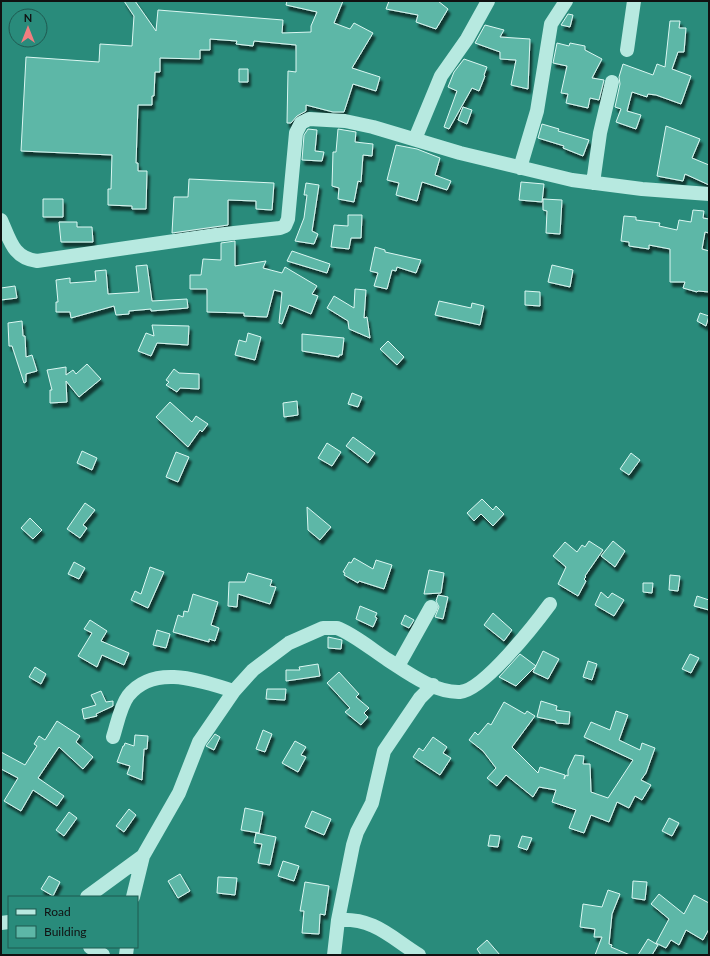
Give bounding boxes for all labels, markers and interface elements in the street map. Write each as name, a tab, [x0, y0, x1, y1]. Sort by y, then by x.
north arrow	[8, 8, 48, 48]
text: N	[24, 11, 32, 24]
legend	[8, 896, 138, 948]
text: Road	[44, 904, 71, 919]
text: Building	[44, 924, 87, 939]

